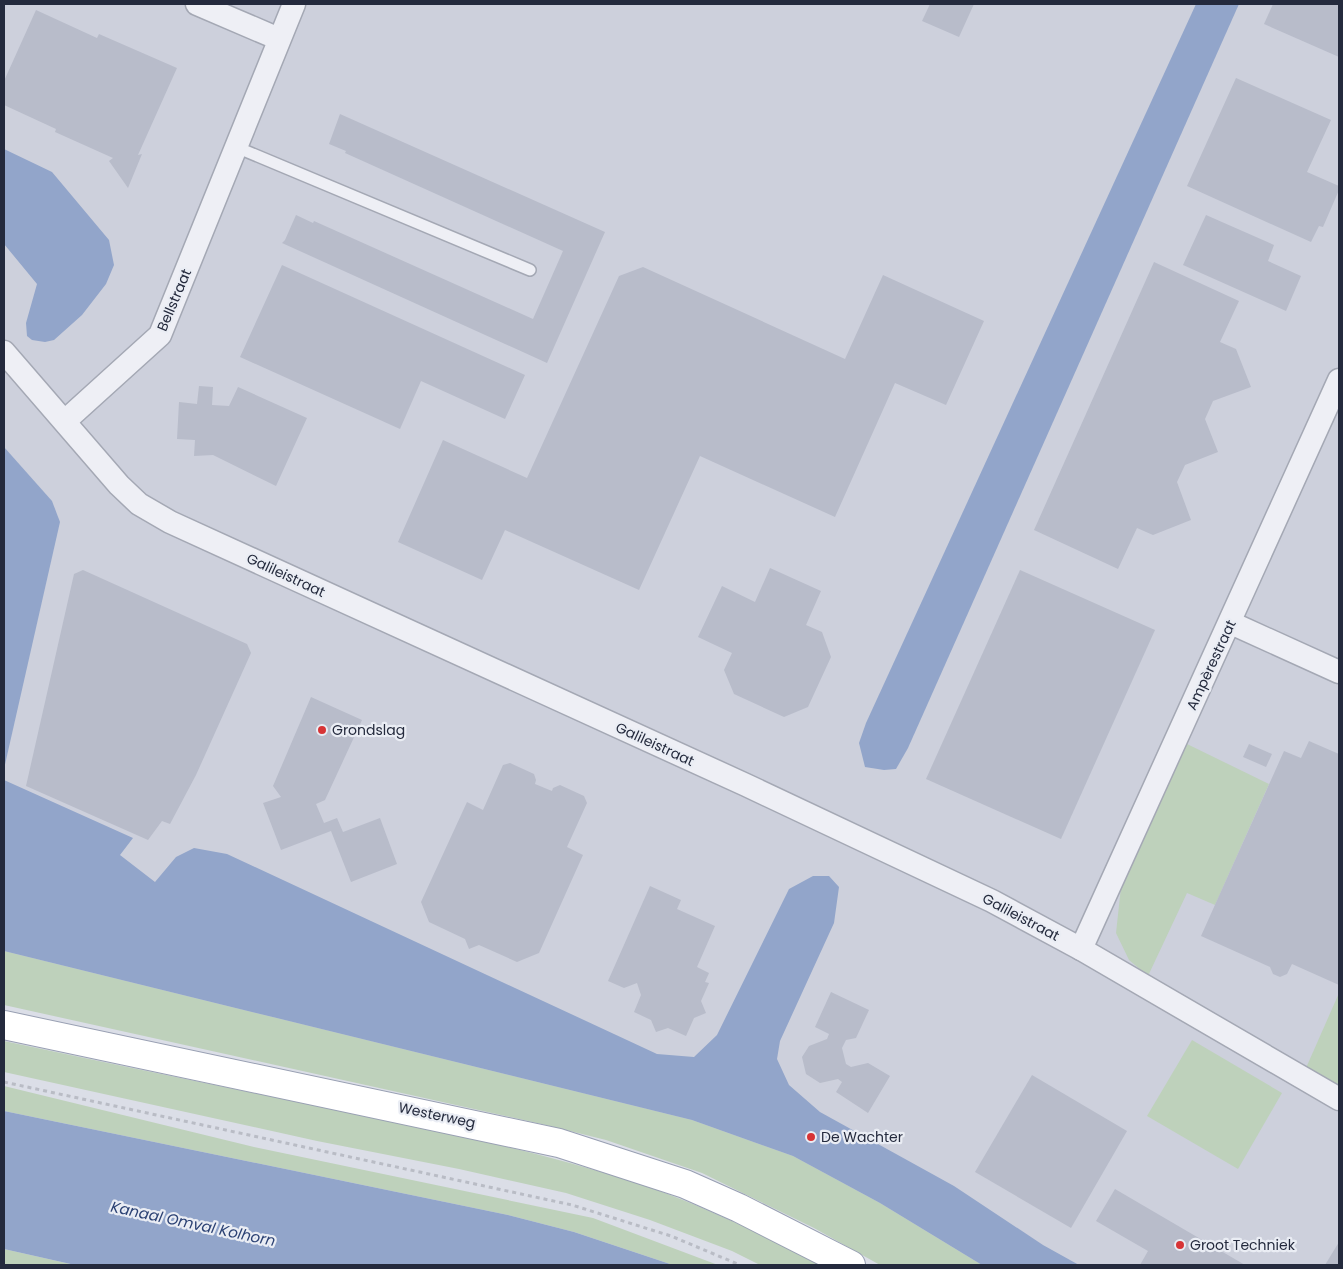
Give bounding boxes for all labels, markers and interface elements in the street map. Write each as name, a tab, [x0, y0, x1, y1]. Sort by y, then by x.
street label: Bellstraat	[152, 266, 196, 334]
street label: Galileistraat	[243, 548, 329, 602]
street label: Ampèrestraat	[1181, 617, 1241, 713]
street label: Galileistraat	[612, 717, 698, 771]
place label: Grondslag	[332, 720, 405, 740]
marker: Grondslag	[316, 724, 328, 736]
street label: Galileistraat	[979, 888, 1063, 946]
street label: Westerweg	[397, 1097, 477, 1133]
place label: De Wachter	[821, 1127, 903, 1147]
marker: De Wachter	[805, 1131, 817, 1143]
water label: Kanaal Omval Kolhorn	[109, 1196, 277, 1251]
place label: Groot Techniek	[1190, 1235, 1296, 1255]
marker: Groot Techniek	[1174, 1239, 1186, 1251]

